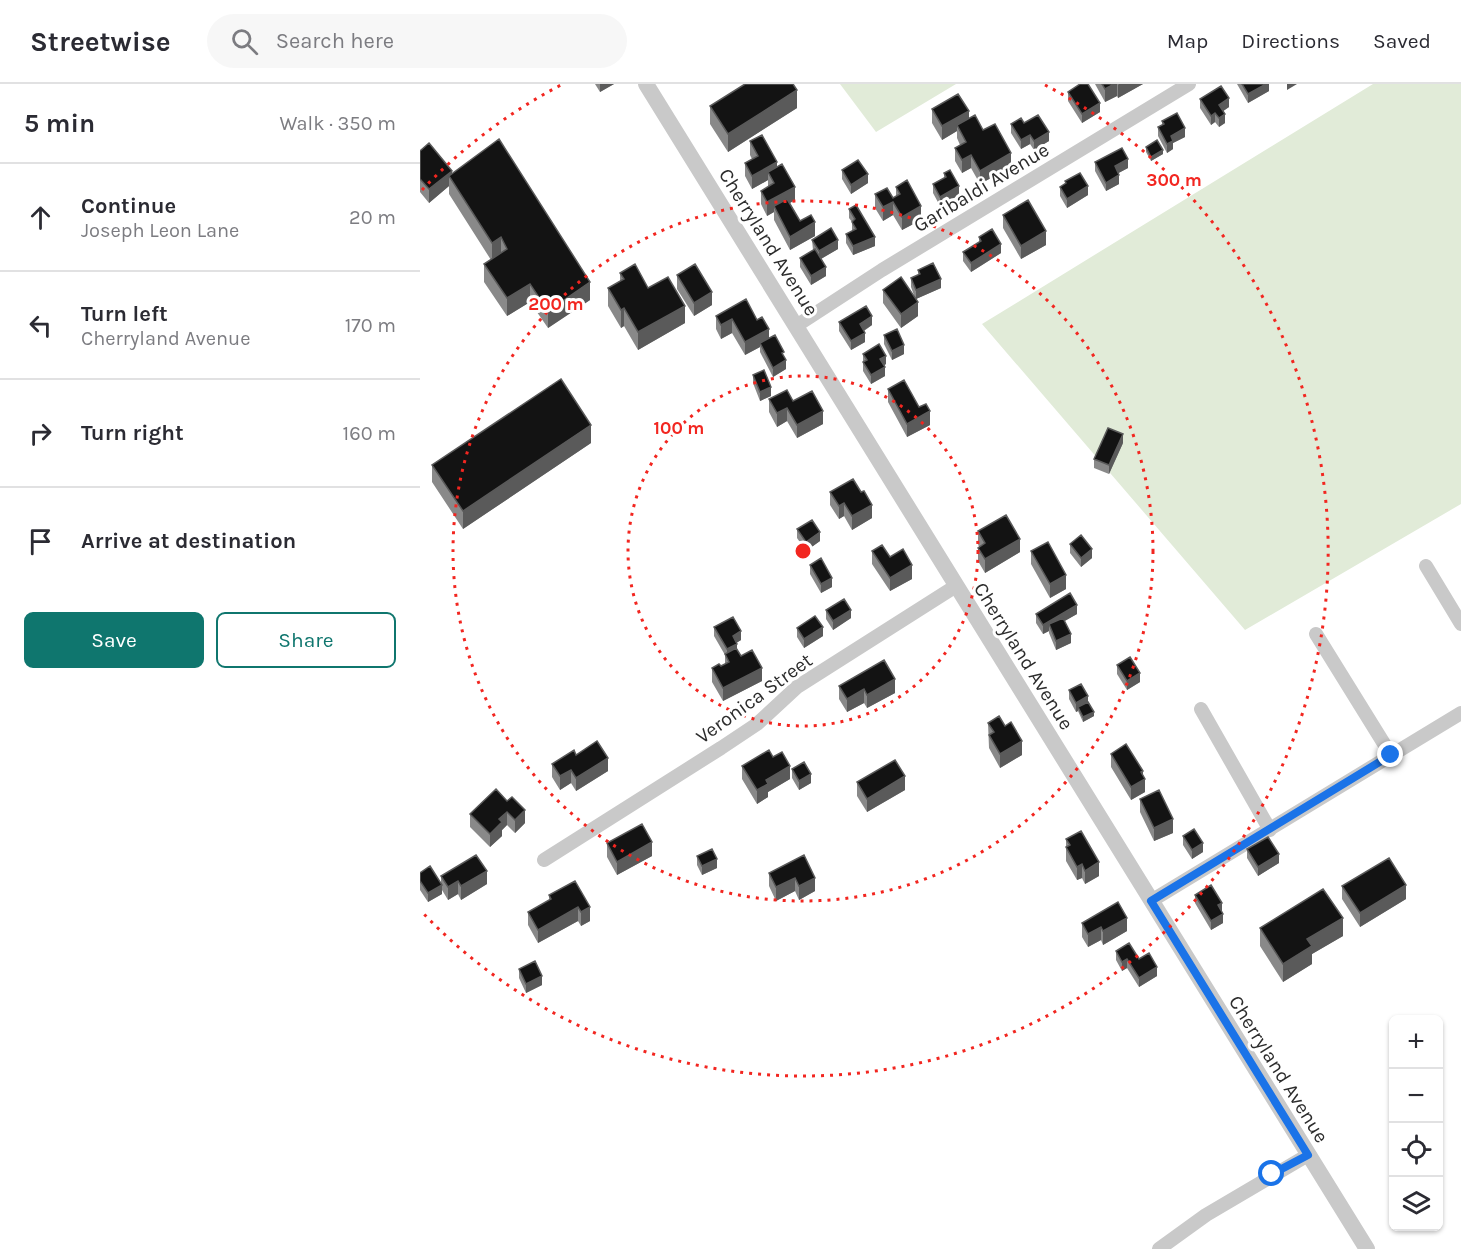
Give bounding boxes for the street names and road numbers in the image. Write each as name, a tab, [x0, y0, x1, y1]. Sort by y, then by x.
street label: Garibaldi Avenue	[909, 138, 1053, 237]
street label: Cherryland Avenue	[714, 164, 823, 320]
street label: Cherryland Avenue	[969, 578, 1078, 734]
street label: Veronica Street	[692, 648, 817, 748]
street label: Cherryland Avenue	[1224, 991, 1333, 1147]

